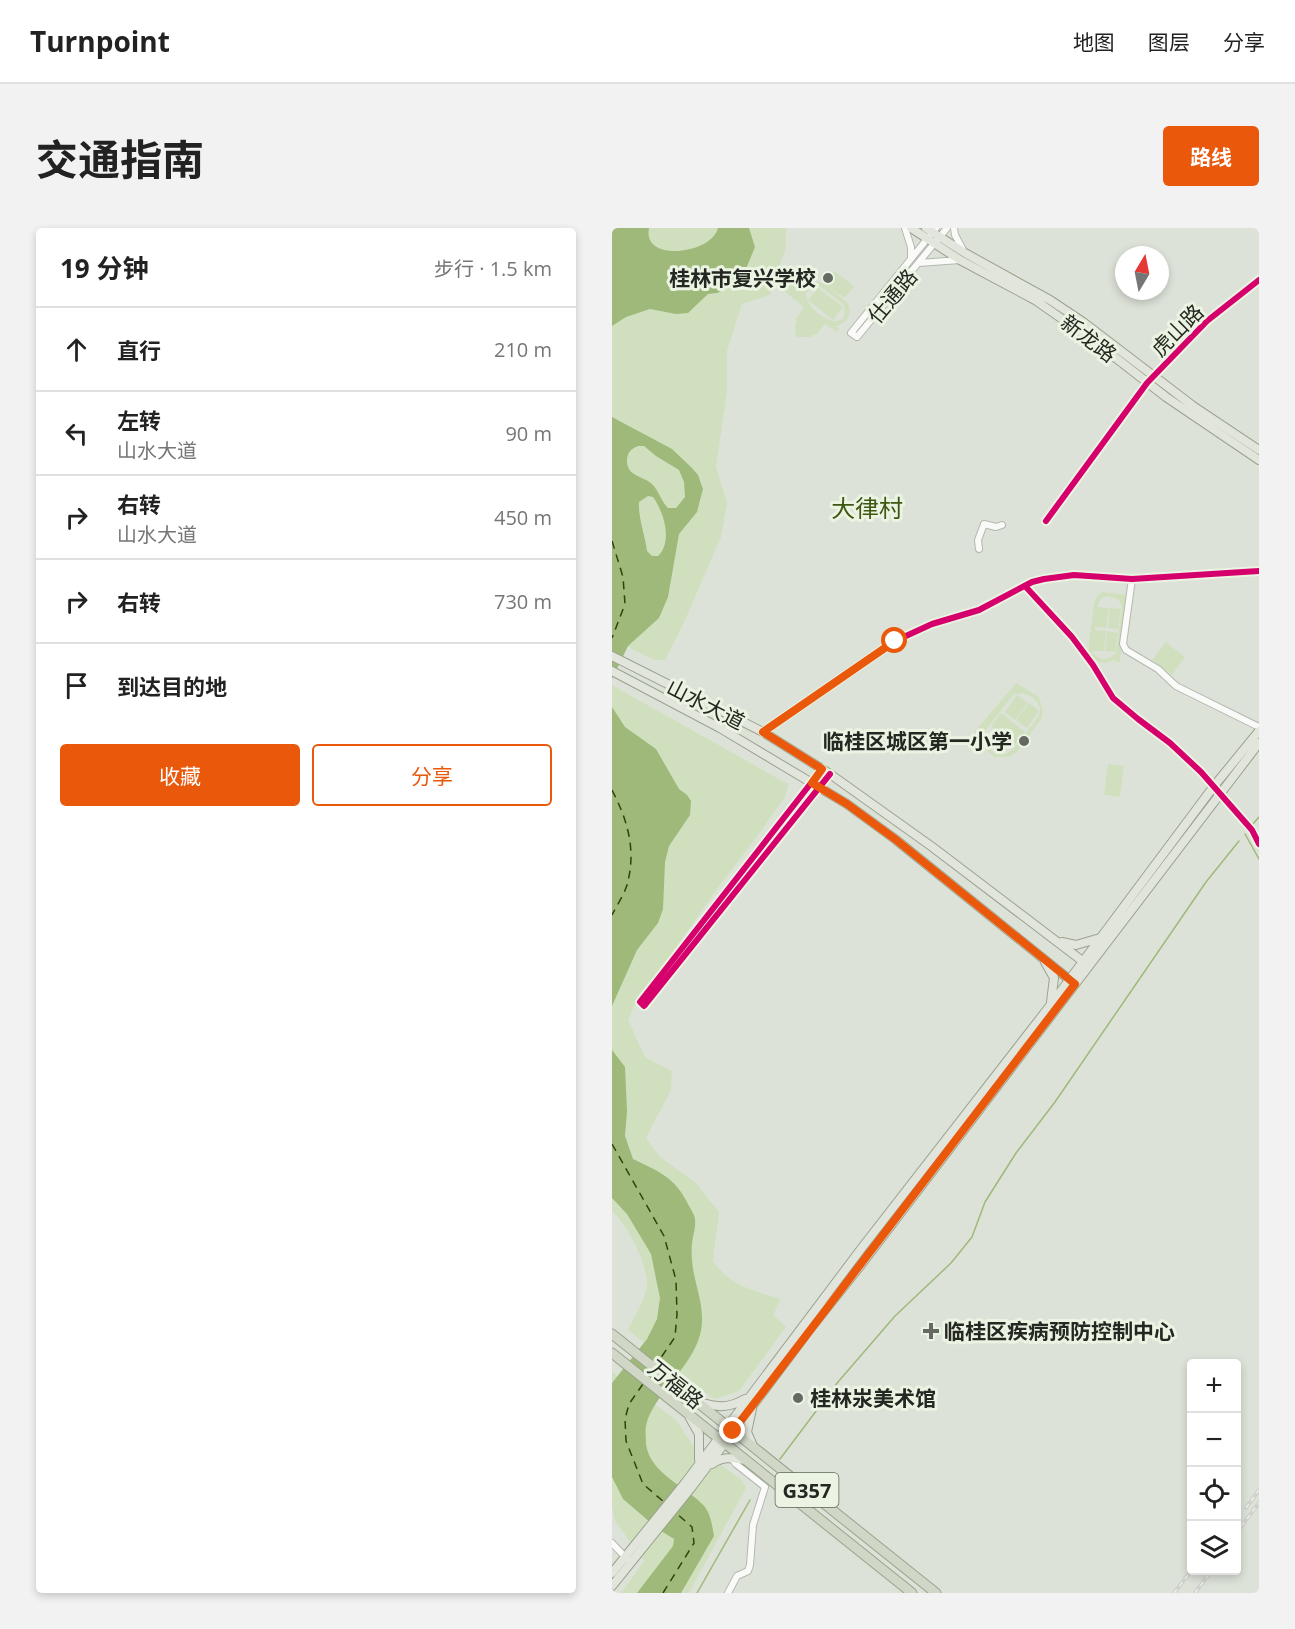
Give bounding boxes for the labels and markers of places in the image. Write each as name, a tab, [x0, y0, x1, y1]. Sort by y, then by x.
place label: 桂林市复兴学校	[669, 264, 816, 292]
marker: 桂林市复兴学校	[821, 271, 835, 285]
place label: 临桂区城区第一小学	[823, 727, 1012, 755]
marker: 临桂区城区第一小学	[1017, 734, 1031, 748]
place label: 临桂区疾病预防控制中心	[944, 1317, 1175, 1345]
marker: 临桂区疾病预防控制中心	[922, 1322, 940, 1340]
place label: 桂林汖美术馆	[810, 1384, 936, 1412]
marker: 桂林汖美术馆	[791, 1391, 805, 1405]

